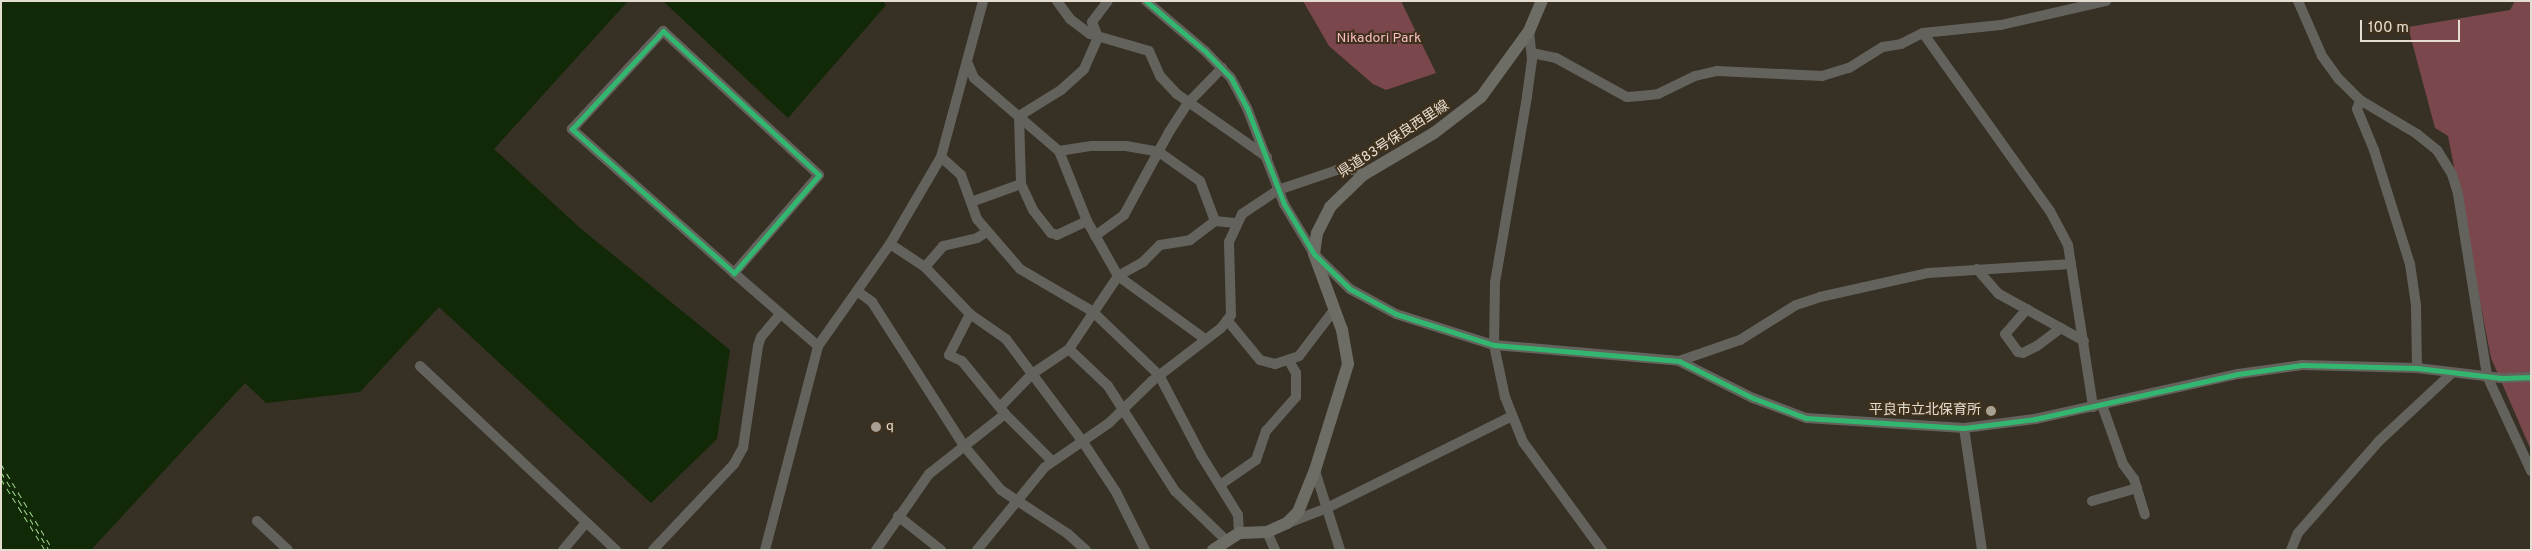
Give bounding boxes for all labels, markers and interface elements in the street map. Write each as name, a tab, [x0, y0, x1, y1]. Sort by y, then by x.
scale bar	[2362, 10, 2462, 42]
text: 100 m	[2368, 19, 2409, 38]
park label: Nikadori Park	[1337, 31, 1421, 47]
street label: 県道83号保良西里線	[1335, 98, 1453, 182]
place label: 平良市立北保育所	[1869, 403, 1981, 419]
marker: 平良市立北保育所	[1985, 405, 1997, 417]
place label: q	[886, 419, 894, 435]
marker: q	[870, 421, 882, 433]

